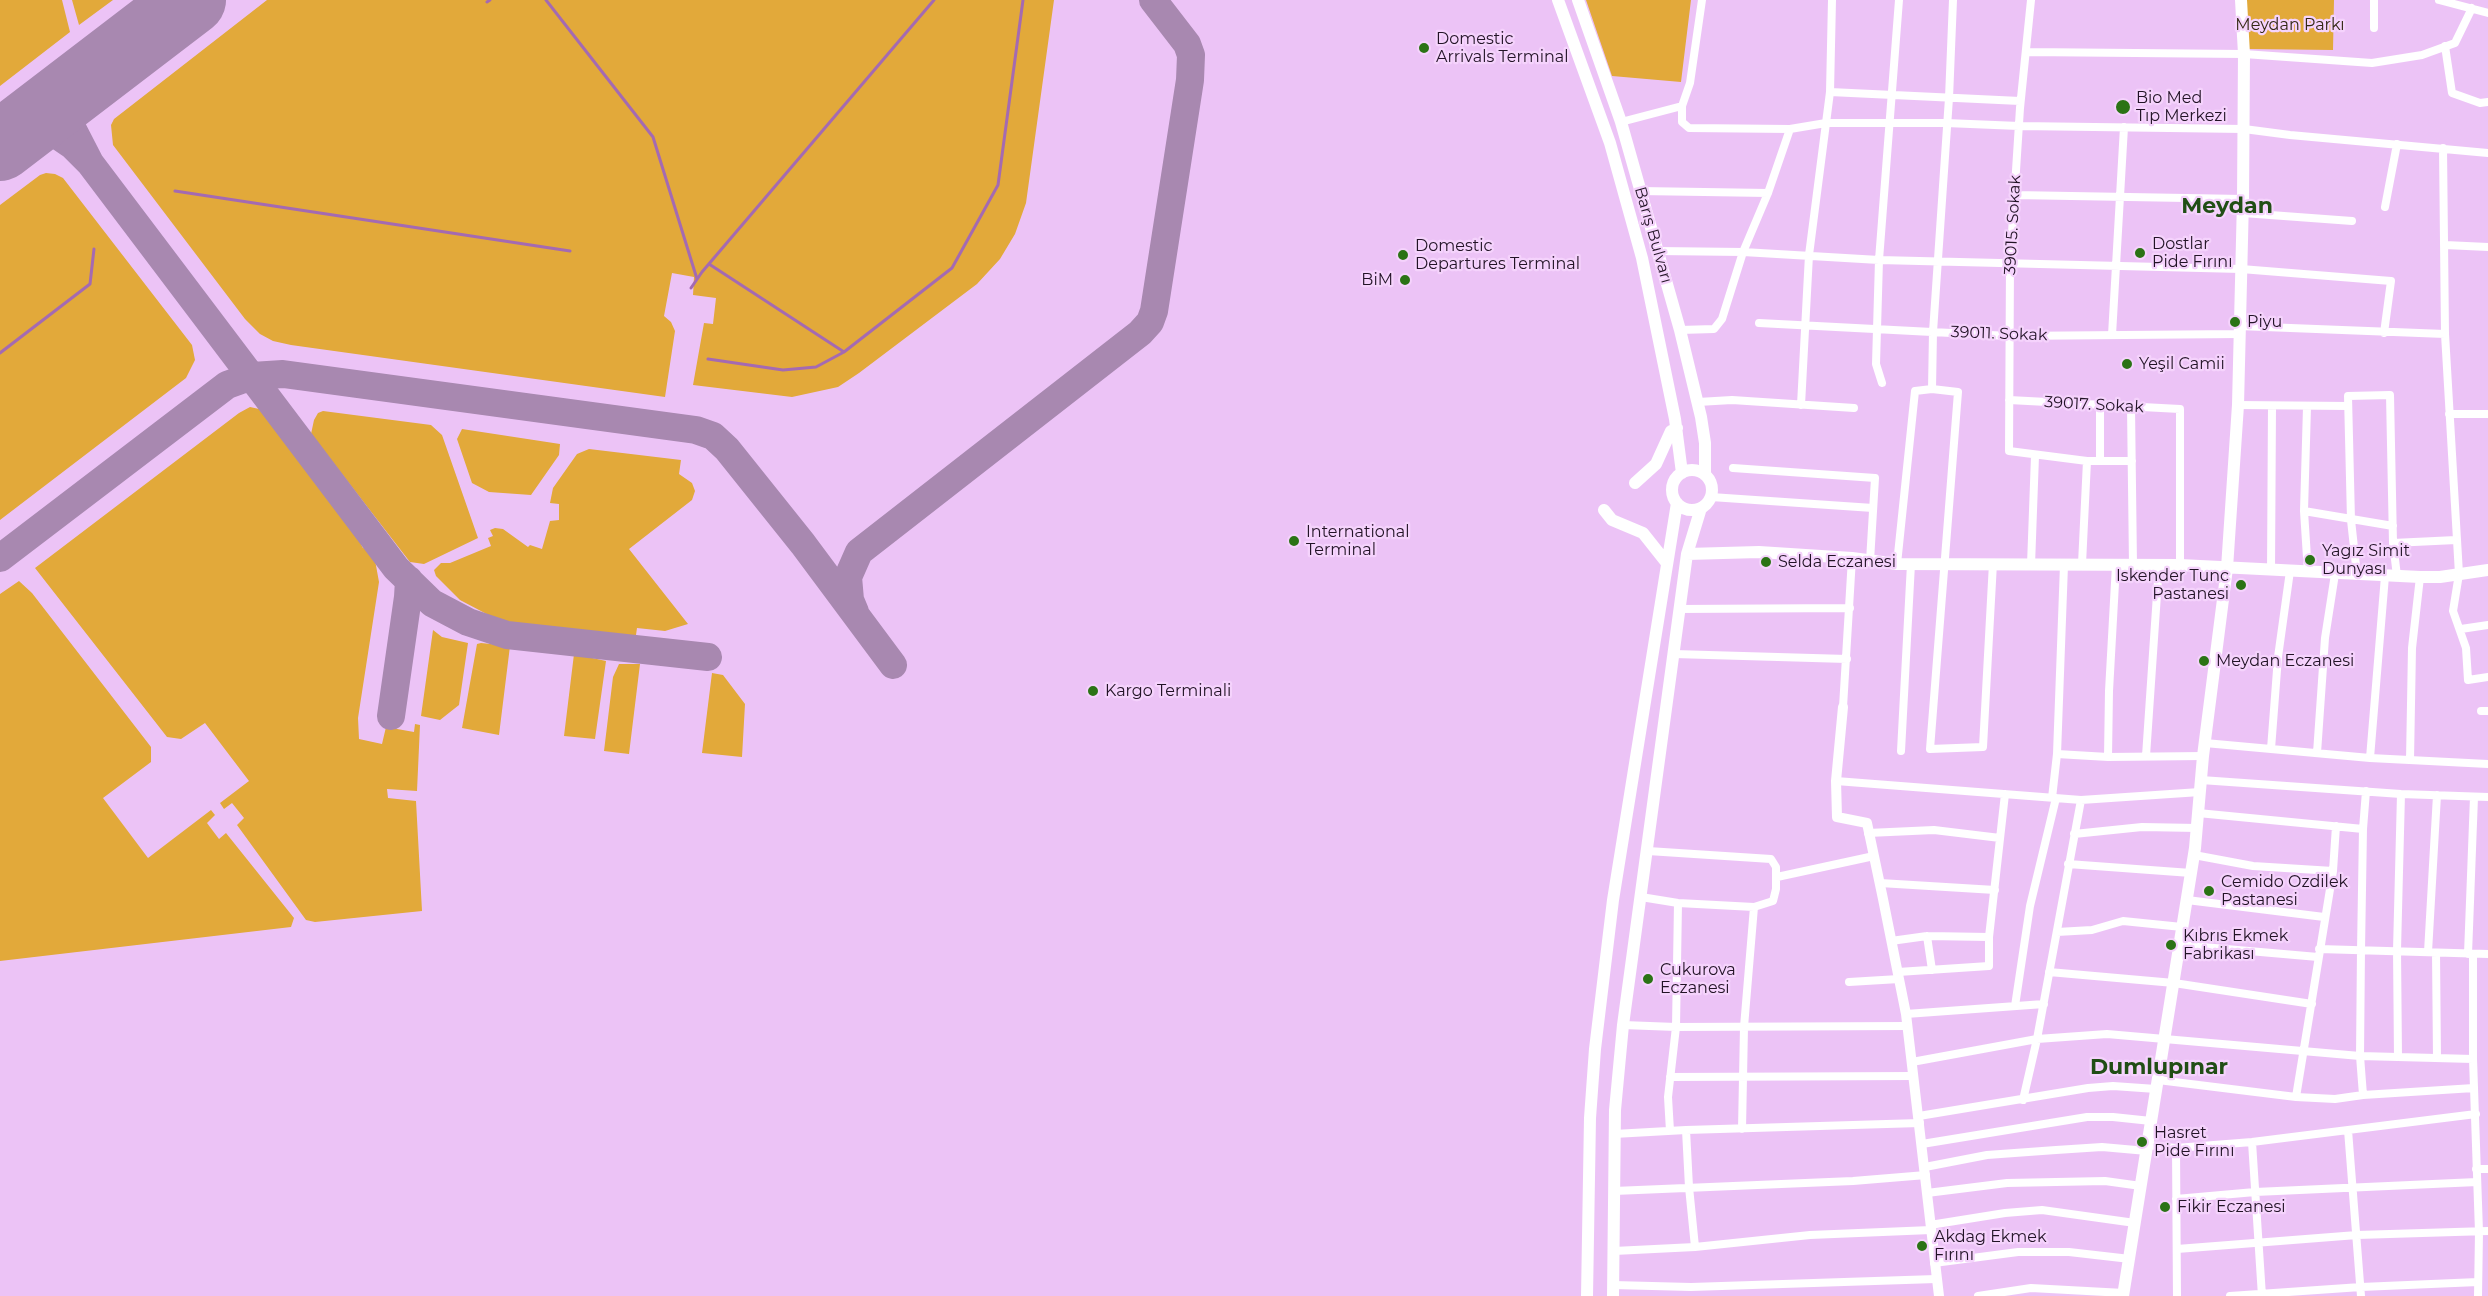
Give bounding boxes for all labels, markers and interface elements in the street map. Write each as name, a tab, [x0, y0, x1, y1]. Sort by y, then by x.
park label: Meydan Parkı	[2235, 15, 2345, 35]
place label: Domestic Arrivals Terminal	[1436, 29, 1569, 67]
marker: Domestic Arrivals Terminal	[1417, 41, 1431, 55]
place label: Bio Med Tıp Merkezi	[2136, 88, 2227, 126]
marker: Bio Med Tıp Merkezi	[2114, 98, 2132, 116]
street label: 39015. Sokak	[2001, 175, 2025, 275]
street label: Barış Bulvarı	[1630, 184, 1676, 286]
district label: Meydan	[2181, 194, 2273, 220]
place label: Dostlar Pide Fırını	[2152, 234, 2232, 272]
place label: Domestic Departures Terminal	[1415, 236, 1580, 274]
marker: Dostlar Pide Fırını	[2133, 246, 2147, 260]
marker: Domestic Departures Terminal	[1396, 248, 1410, 262]
place label: BiM	[1361, 270, 1393, 290]
marker: BiM	[1398, 273, 1412, 287]
place label: Piyu	[2247, 312, 2282, 332]
marker: Piyu	[2228, 315, 2242, 329]
street label: 39011. Sokak	[1950, 323, 2048, 345]
place label: Yeşil Camii	[2139, 354, 2225, 374]
marker: Yeşil Camii	[2120, 357, 2134, 371]
street label: 39017. Sokak	[2044, 393, 2144, 417]
place label: International Terminal	[1306, 522, 1409, 560]
marker: International Terminal	[1287, 534, 1301, 548]
place label: Yagız Simit Dunyası	[2322, 541, 2410, 579]
place label: Selda Eczanesi	[1778, 552, 1896, 572]
marker: Yagız Simit Dunyası	[2303, 553, 2317, 567]
marker: Selda Eczanesi	[1759, 555, 1773, 569]
place label: Iskender Tunc Pastanesi	[2116, 566, 2229, 604]
marker: Iskender Tunc Pastanesi	[2234, 578, 2248, 592]
place label: Meydan Eczanesi	[2216, 651, 2354, 671]
marker: Meydan Eczanesi	[2197, 654, 2211, 668]
place label: Kargo Terminali	[1105, 681, 1231, 701]
marker: Kargo Terminali	[1086, 684, 1100, 698]
place label: Cemido Ozdilek Pastanesi	[2221, 872, 2348, 910]
marker: Cemido Ozdilek Pastanesi	[2202, 884, 2216, 898]
place label: Kıbrıs Ekmek Fabrikası	[2183, 926, 2288, 964]
marker: Kıbrıs Ekmek Fabrikası	[2164, 938, 2178, 952]
place label: Cukurova Eczanesi	[1660, 960, 1736, 998]
marker: Cukurova Eczanesi	[1641, 972, 1655, 986]
district label: Dumlupınar	[2090, 1055, 2228, 1081]
place label: Hasret Pide Fırını	[2154, 1123, 2234, 1161]
marker: Hasret Pide Fırını	[2135, 1135, 2149, 1149]
place label: Fikir Eczanesi	[2177, 1197, 2286, 1217]
marker: Fikir Eczanesi	[2158, 1200, 2172, 1214]
place label: Akdag Ekmek Fırını	[1934, 1227, 2046, 1265]
marker: Akdag Ekmek Fırını	[1915, 1239, 1929, 1253]

